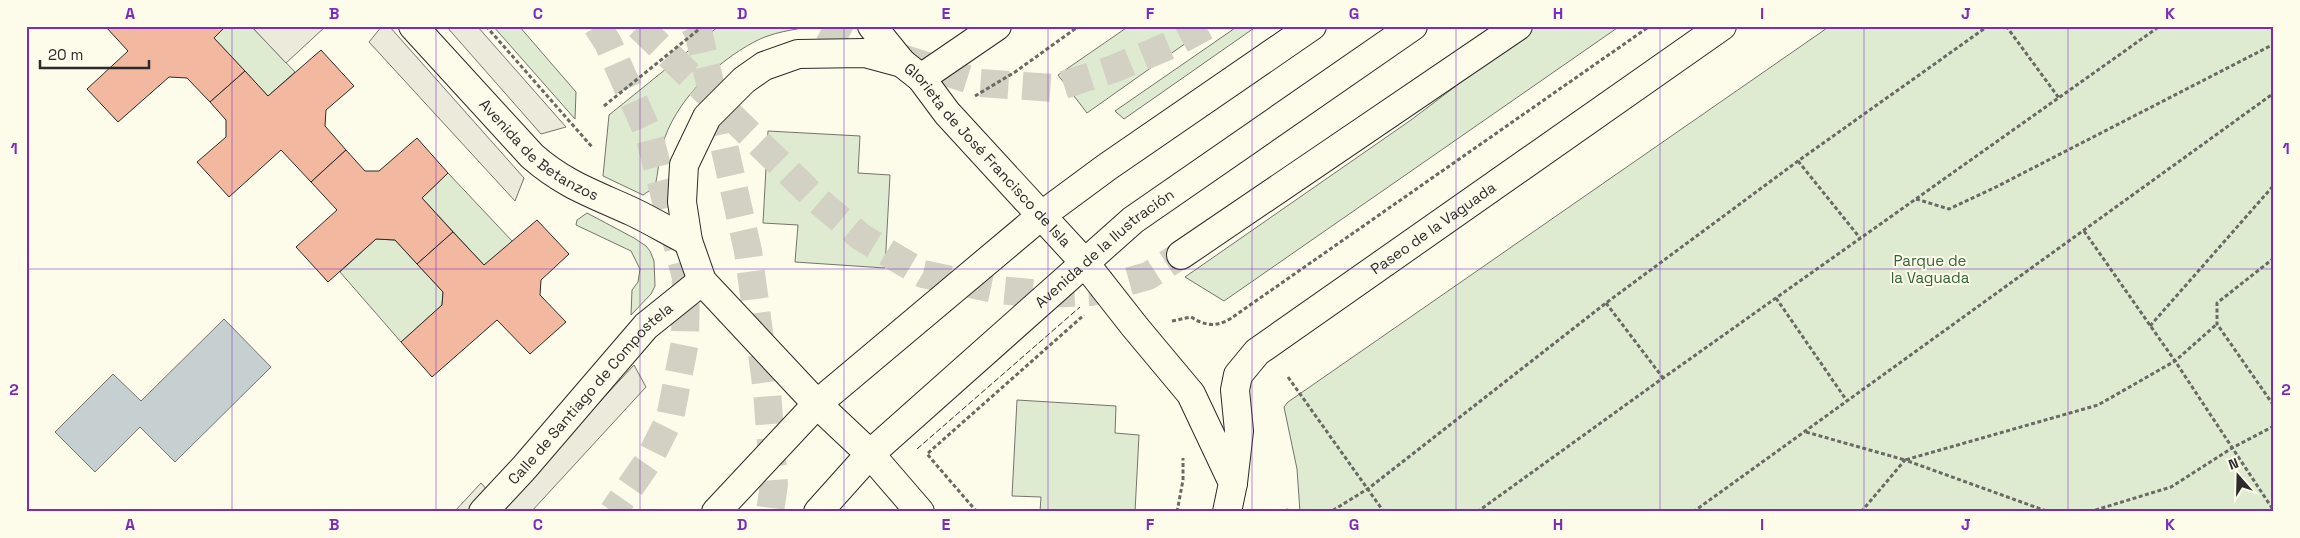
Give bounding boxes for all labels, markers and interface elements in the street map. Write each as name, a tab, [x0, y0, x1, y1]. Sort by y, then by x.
text: A	[125, 3, 135, 24]
text: B	[329, 3, 339, 24]
text: C	[533, 3, 543, 24]
text: D	[737, 3, 747, 24]
text: E	[942, 3, 951, 24]
text: F	[1146, 3, 1155, 24]
text: G	[1349, 3, 1359, 24]
text: H	[1553, 3, 1563, 24]
text: I	[1760, 3, 1764, 24]
text: J	[1961, 3, 1971, 24]
text: K	[2165, 3, 2175, 24]
scale bar	[40, 38, 149, 70]
text: 20 m	[48, 45, 83, 64]
street label: Glorieta de José Francisco de Isla	[901, 58, 1076, 251]
street label: Avenida de Betanzos	[475, 95, 602, 204]
text: 1	[10, 138, 18, 159]
text: 1	[2282, 138, 2290, 159]
street label: Paseo de la Vaguada	[1367, 177, 1500, 278]
street label: Avenida de la Ilustración	[1031, 184, 1178, 312]
park label: Parque de la Vaguada	[1891, 251, 1970, 287]
street label: Calle de Santiago de Compostela	[504, 298, 677, 488]
text: 2	[9, 379, 19, 400]
text: 2	[2281, 379, 2291, 400]
north arrow	[2212, 450, 2262, 500]
text: N	[2226, 454, 2241, 474]
text: A	[125, 514, 135, 535]
text: B	[329, 514, 339, 535]
text: C	[533, 514, 543, 535]
text: D	[737, 514, 747, 535]
text: E	[942, 514, 951, 535]
text: F	[1146, 514, 1155, 535]
text: G	[1349, 514, 1359, 535]
text: H	[1553, 514, 1563, 535]
text: I	[1760, 514, 1764, 535]
text: J	[1961, 514, 1971, 535]
text: K	[2165, 514, 2175, 535]

